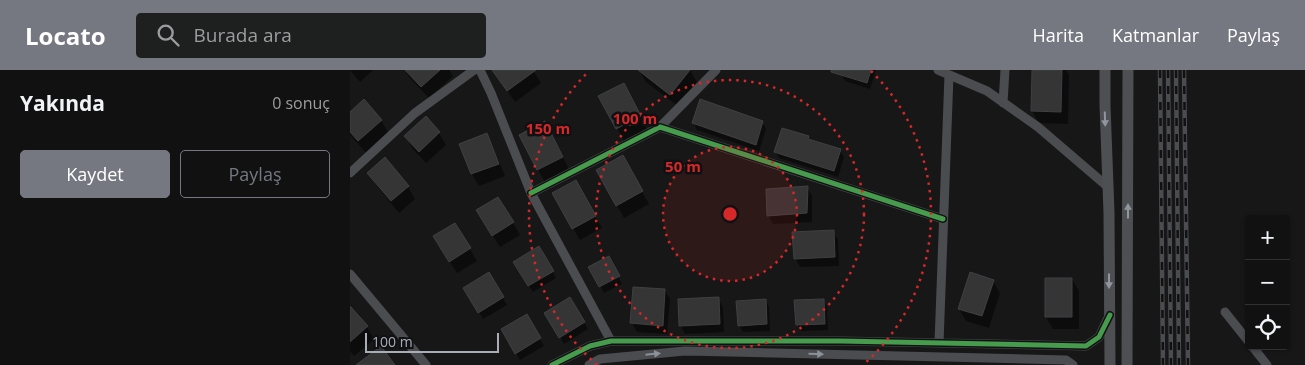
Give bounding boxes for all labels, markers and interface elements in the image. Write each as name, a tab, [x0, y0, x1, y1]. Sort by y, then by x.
search box	[136, 13, 486, 58]
text: Locato	[25, 19, 106, 52]
icon: search	[154, 21, 182, 49]
text: Burada ara	[194, 22, 292, 48]
text: Harita	[1032, 23, 1084, 47]
text: Katmanlar	[1112, 23, 1199, 47]
text: Paylaş	[1227, 23, 1280, 47]
text: Yakında	[20, 89, 105, 117]
text: 0 sonuç	[272, 92, 330, 114]
text: 100 m	[613, 108, 657, 128]
one-way arrow	[1102, 111, 1110, 127]
text: 150 m	[526, 118, 570, 138]
button: Kaydet	[20, 150, 170, 198]
button: Paylaş	[180, 150, 330, 198]
text: 50 m	[665, 156, 701, 176]
one-way arrow	[1124, 203, 1132, 219]
centre of rings	[721, 205, 739, 223]
map controls	[1245, 215, 1290, 350]
button: +	[1245, 215, 1290, 260]
button: −	[1245, 260, 1290, 305]
one-way arrow	[1105, 273, 1113, 289]
button: locate	[1245, 305, 1290, 350]
scale bar	[365, 330, 499, 353]
text: 100 m	[372, 332, 413, 351]
one-way arrow	[646, 350, 662, 358]
one-way arrow	[808, 350, 824, 358]

